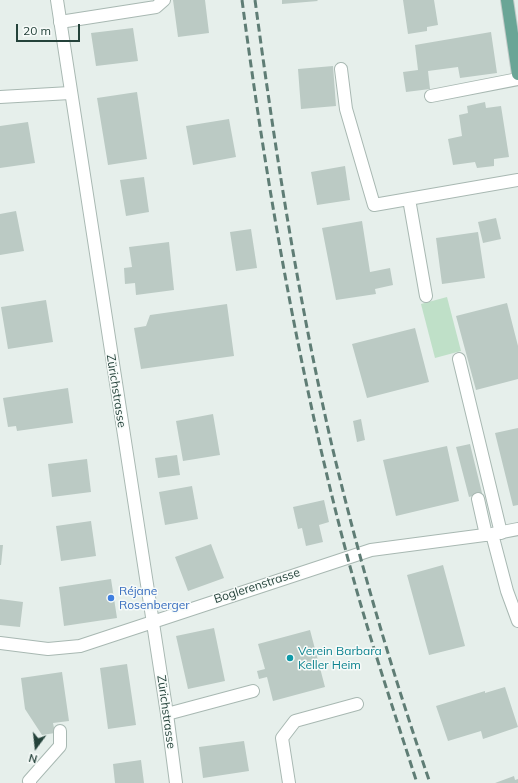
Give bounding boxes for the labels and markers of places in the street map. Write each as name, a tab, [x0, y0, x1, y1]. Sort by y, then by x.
place label: Réjane Rosenberger	[119, 584, 190, 612]
marker: Réjane Rosenberger	[106, 593, 116, 603]
place label: Verein Barbara Keller Heim	[298, 644, 382, 672]
marker: Verein Barbara Keller Heim	[285, 653, 295, 663]

